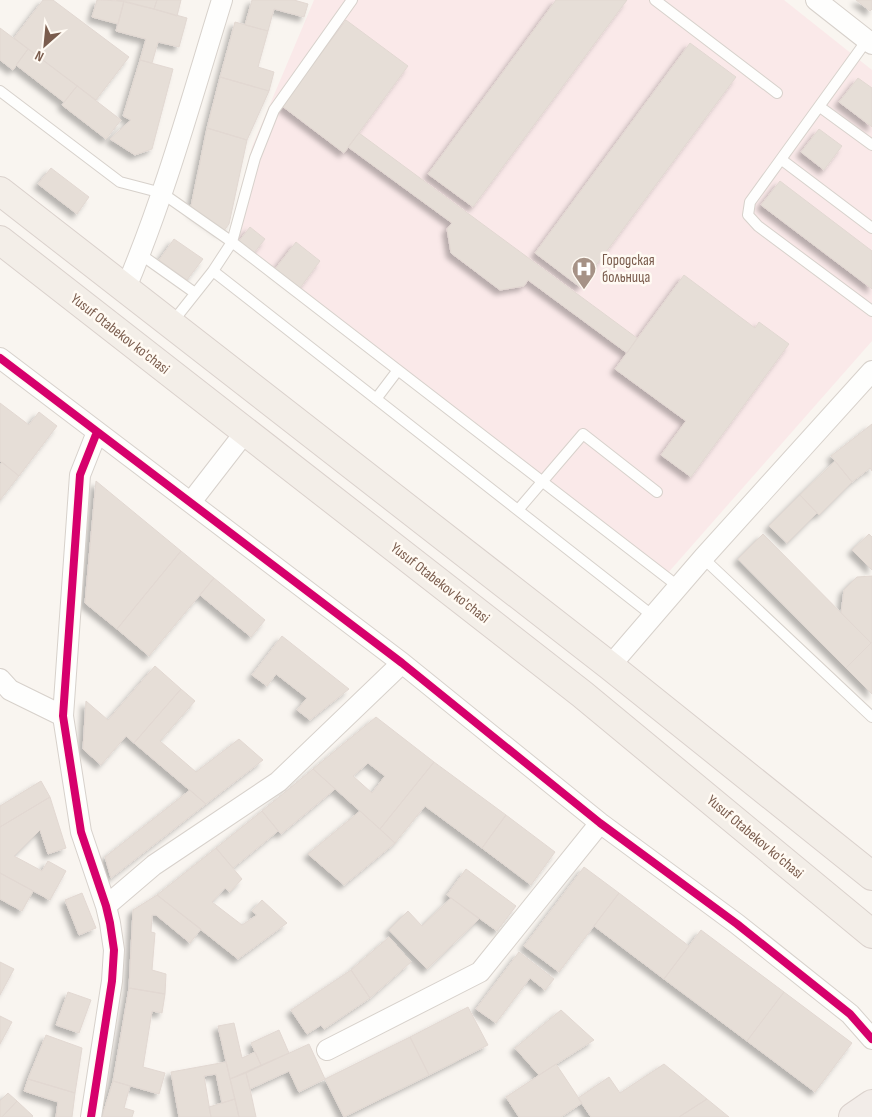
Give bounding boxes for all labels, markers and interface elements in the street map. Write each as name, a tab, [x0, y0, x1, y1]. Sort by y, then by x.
north arrow	[20, 20, 70, 70]
text: N	[32, 47, 47, 65]
place label: Городская больница	[602, 251, 655, 287]
hospital icon: Городская больница	[571, 256, 597, 290]
street label: Yusuf Otabekov ko'chasi	[67, 289, 173, 379]
street label: Yusuf Otabekov ko'chasi	[387, 538, 493, 628]
street label: Yusuf Otabekov ko'chasi	[703, 791, 807, 883]

